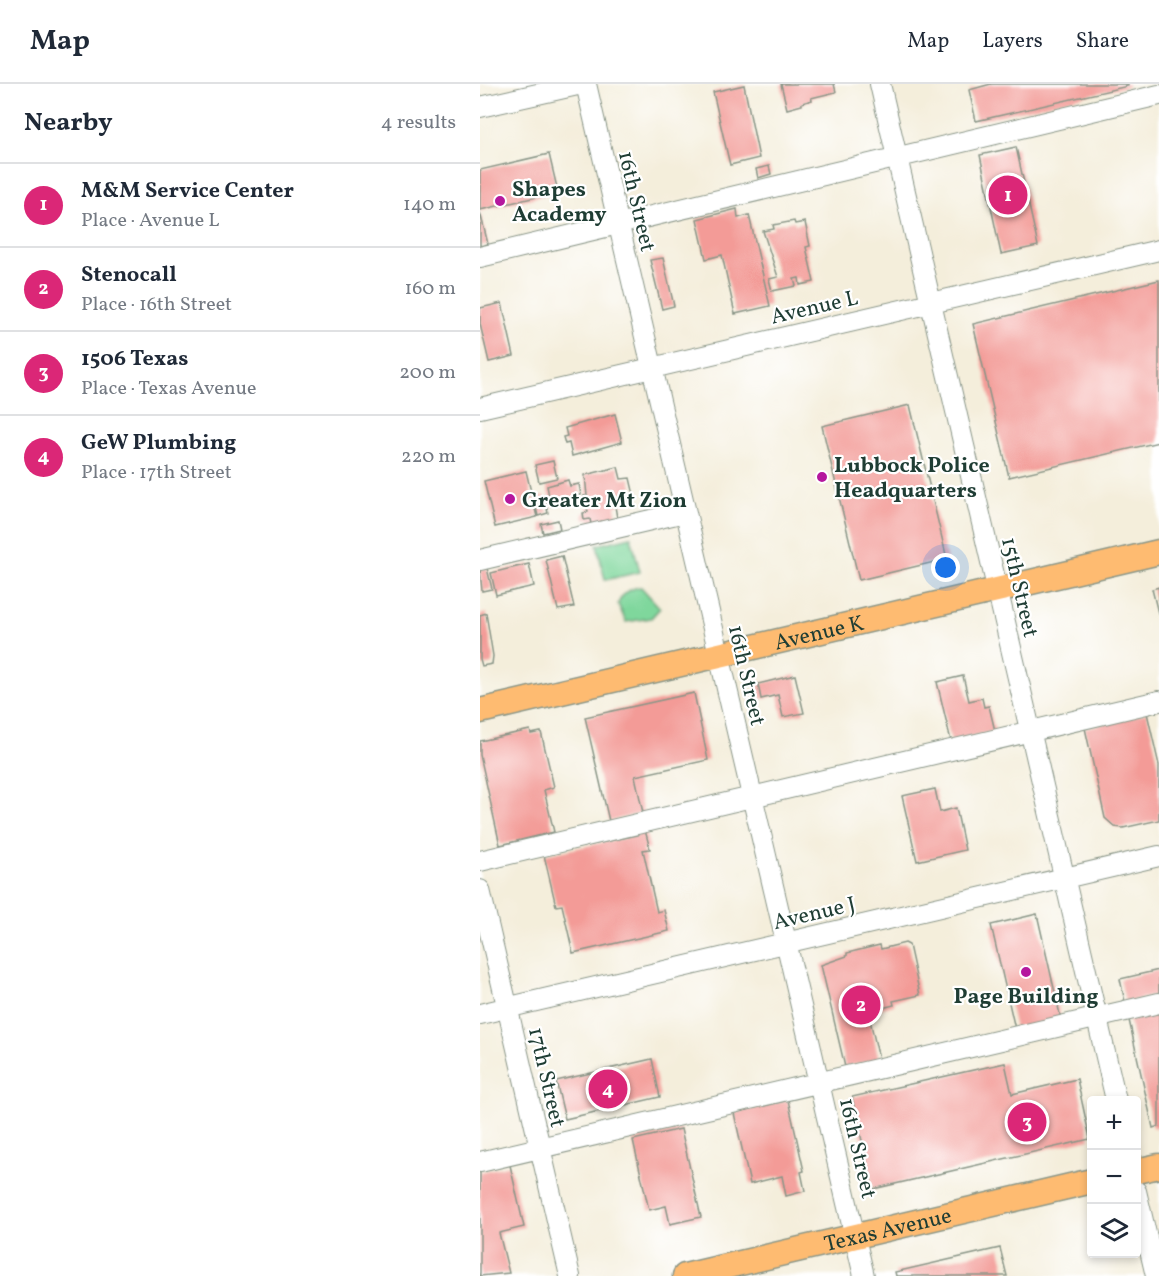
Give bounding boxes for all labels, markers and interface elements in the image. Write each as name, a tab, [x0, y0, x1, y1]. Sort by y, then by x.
text: Map	[30, 22, 90, 61]
text: Map	[907, 27, 949, 56]
text: Layers	[982, 27, 1043, 56]
text: Share	[1076, 27, 1129, 56]
text: Nearby	[24, 105, 113, 141]
text: 4 results	[381, 109, 456, 137]
street label: 16th Street	[609, 148, 662, 255]
pin: 1	[988, 172, 1028, 218]
place label: Shapes Academy	[512, 175, 607, 231]
text: M&M Service Center	[81, 176, 294, 207]
text: 1	[39, 191, 48, 219]
text: 140 m	[403, 191, 456, 219]
marker: Shapes Academy	[493, 194, 507, 208]
text: Place · Avenue L	[81, 207, 220, 235]
text: Stenocall	[81, 260, 177, 291]
text: 2	[38, 275, 49, 303]
text: 160 m	[404, 275, 456, 303]
street label: Avenue L	[768, 283, 861, 334]
text: Place · 16th Street	[81, 291, 232, 319]
text: 1506 Texas	[81, 344, 188, 375]
text: 3	[38, 359, 49, 387]
text: 200 m	[399, 359, 456, 387]
text: Place · Texas Avenue	[81, 375, 256, 403]
text: GeW Plumbing	[81, 428, 236, 459]
text: 4	[37, 443, 50, 471]
text: 220 m	[401, 443, 456, 471]
place label: Lubbock Police Headquarters	[834, 451, 990, 507]
text: Place · 17th Street	[81, 459, 232, 487]
marker: Lubbock Police Headquarters	[815, 470, 829, 484]
place label: Greater Mt Zion	[522, 486, 687, 517]
marker: Greater Mt Zion	[503, 492, 517, 506]
street label: 15th Street	[992, 534, 1045, 641]
your location	[931, 553, 960, 582]
street label: Avenue K	[771, 609, 867, 660]
street label: 16th Street	[719, 622, 772, 729]
street label: Avenue J	[770, 890, 859, 939]
marker: Page Building	[1019, 965, 1033, 979]
pin: 2	[842, 982, 880, 1028]
place label: Page Building	[954, 982, 1098, 1013]
street label: 17th Street	[519, 1024, 572, 1131]
pin: 4	[588, 1066, 628, 1112]
street label: 16th Street	[830, 1095, 883, 1202]
map controls	[1087, 1096, 1141, 1258]
button: +	[1087, 1096, 1141, 1150]
pin: 3	[1008, 1100, 1046, 1144]
button: −	[1087, 1150, 1141, 1204]
street label: Texas Avenue	[821, 1201, 955, 1261]
button: layers	[1087, 1204, 1141, 1258]

